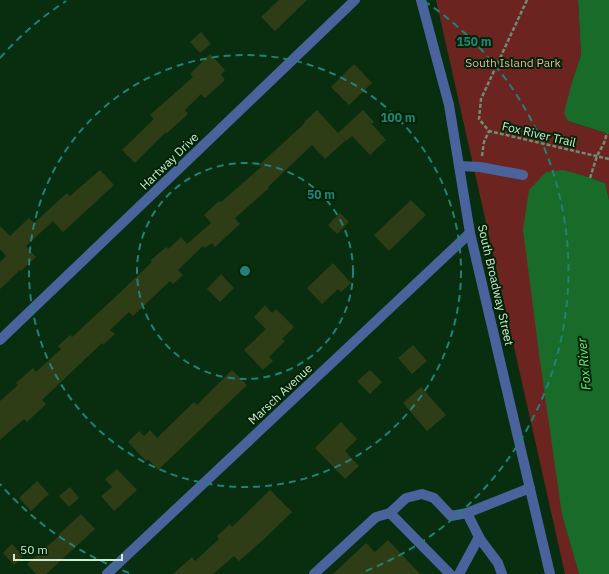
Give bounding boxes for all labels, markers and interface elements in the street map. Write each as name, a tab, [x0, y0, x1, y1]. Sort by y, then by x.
text: 150 m	[456, 34, 492, 49]
park label: South Island Park	[465, 55, 561, 70]
text: 100 m	[380, 110, 416, 125]
street label: Fox River Trail	[500, 118, 578, 150]
street label: Hartway Drive	[137, 129, 202, 193]
text: 50 m	[307, 187, 335, 202]
street label: South Broadway Street	[475, 223, 517, 347]
centre of rings	[238, 264, 252, 278]
water label: Fox River	[573, 336, 595, 391]
street label: Marsch Avenue	[245, 360, 315, 428]
scale bar	[14, 536, 122, 562]
text: 50 m	[20, 542, 48, 557]

